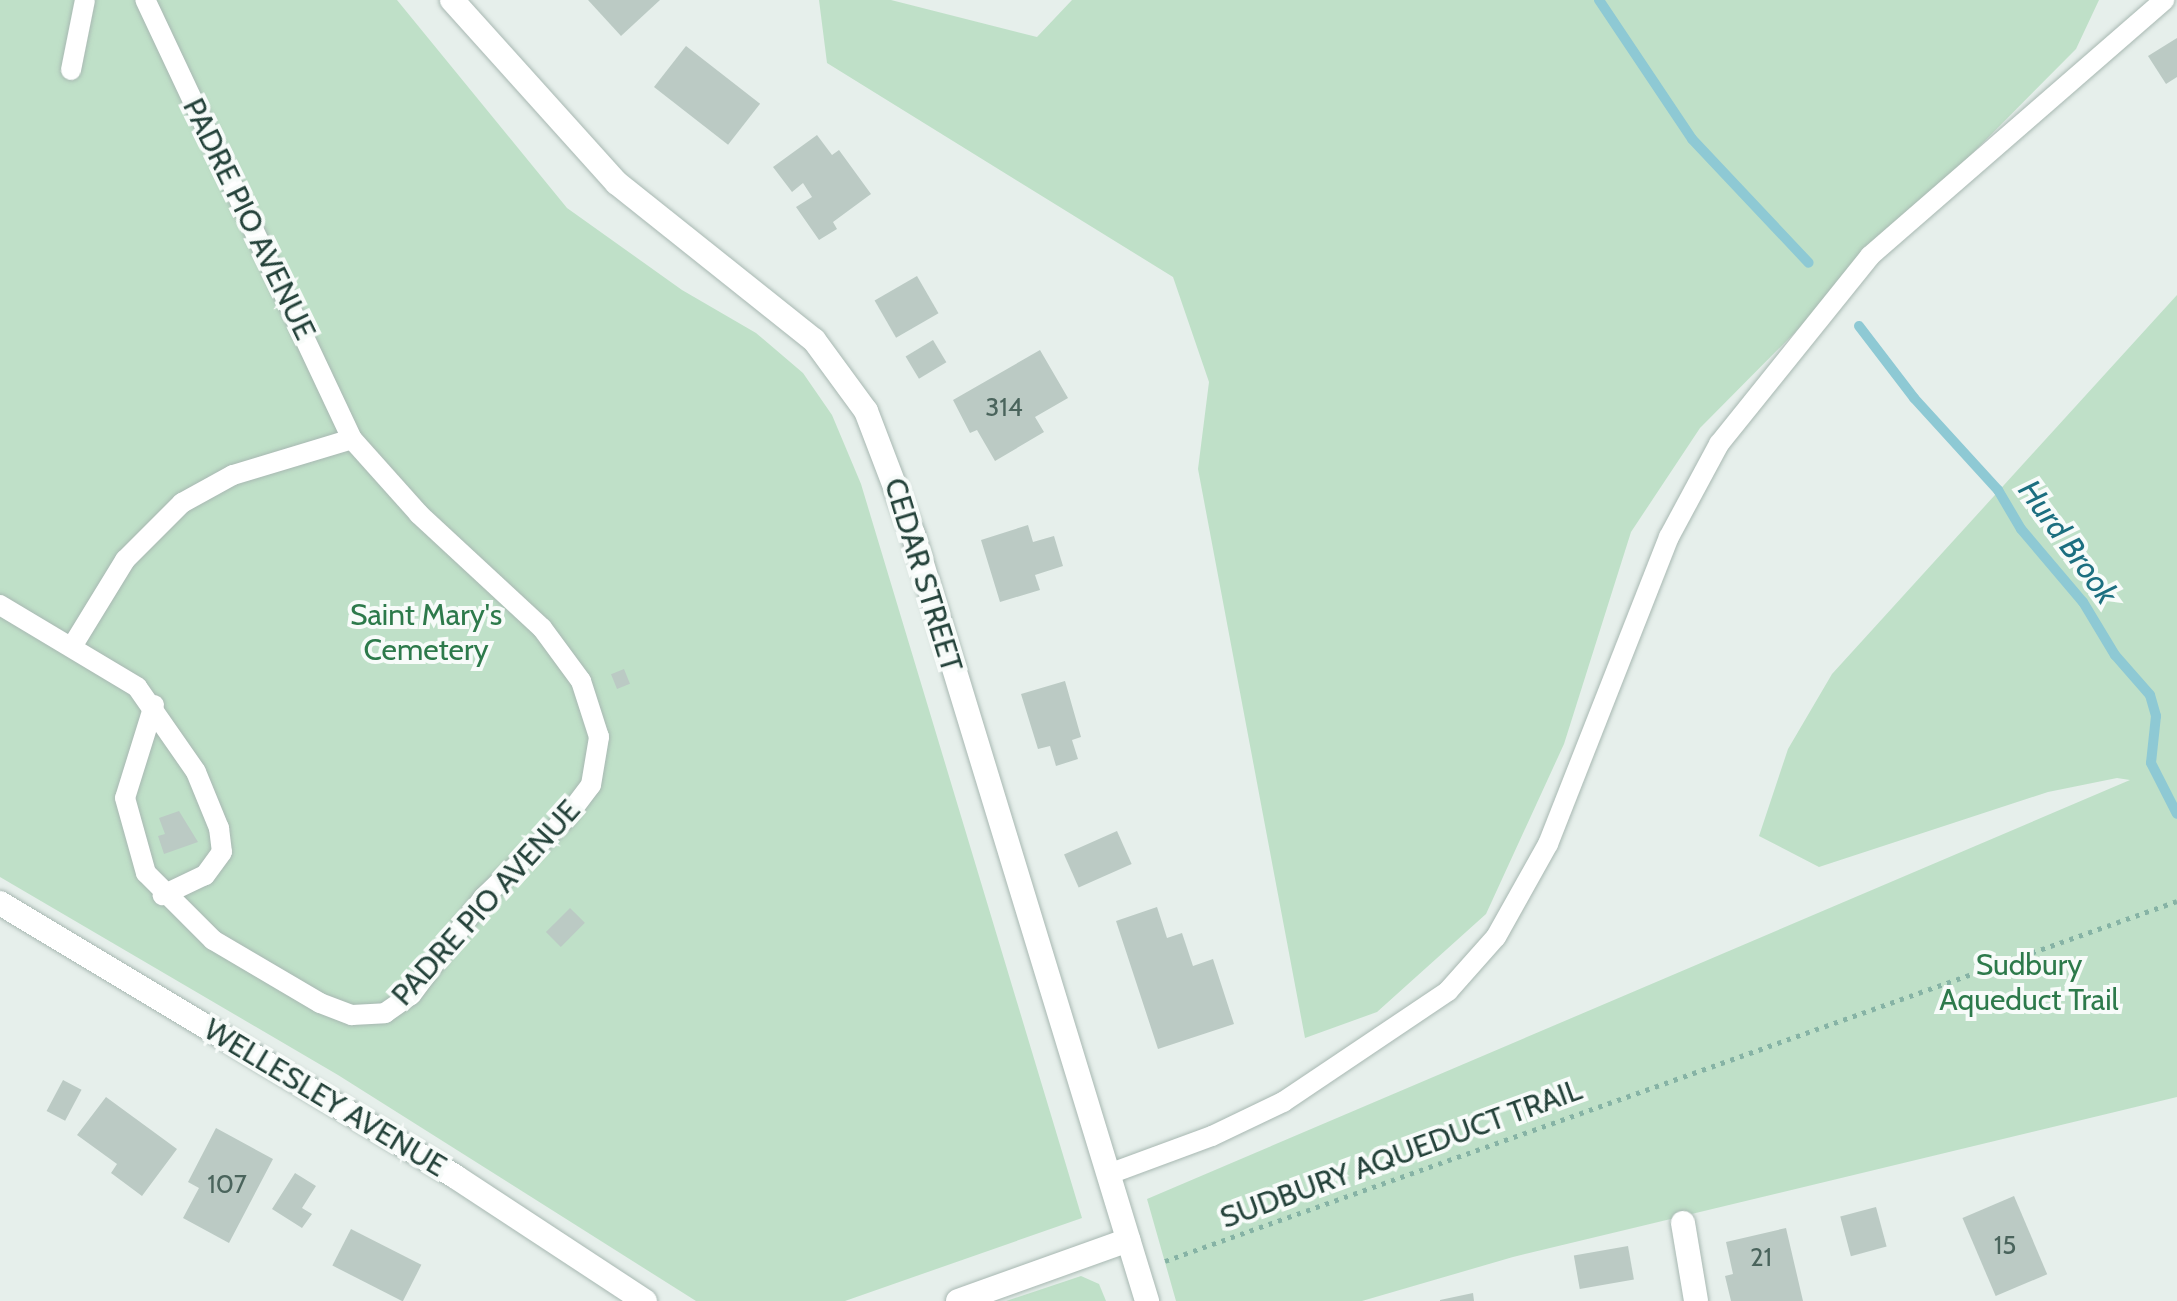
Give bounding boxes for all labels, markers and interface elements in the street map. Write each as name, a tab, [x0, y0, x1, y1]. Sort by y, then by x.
street label: PADRE PIO AVENUE	[175, 93, 323, 345]
house number: 314	[985, 392, 1023, 424]
water label: Hurd Brook	[2010, 472, 2126, 612]
street label: CEDAR STREET	[876, 474, 970, 676]
park label: Saint Mary's Cemetery	[350, 597, 502, 668]
street label: PADRE PIO AVENUE	[384, 793, 588, 1013]
park label: Sudbury Aqueduct Trail	[1939, 947, 2119, 1018]
street label: WELLESLEY AVENUE	[197, 1011, 453, 1185]
street label: SUDBURY AQUEDUCT TRAIL	[1215, 1072, 1587, 1236]
house number: 107	[207, 1169, 247, 1201]
house number: 15	[1994, 1230, 2016, 1262]
house number: 21	[1750, 1242, 1772, 1274]

